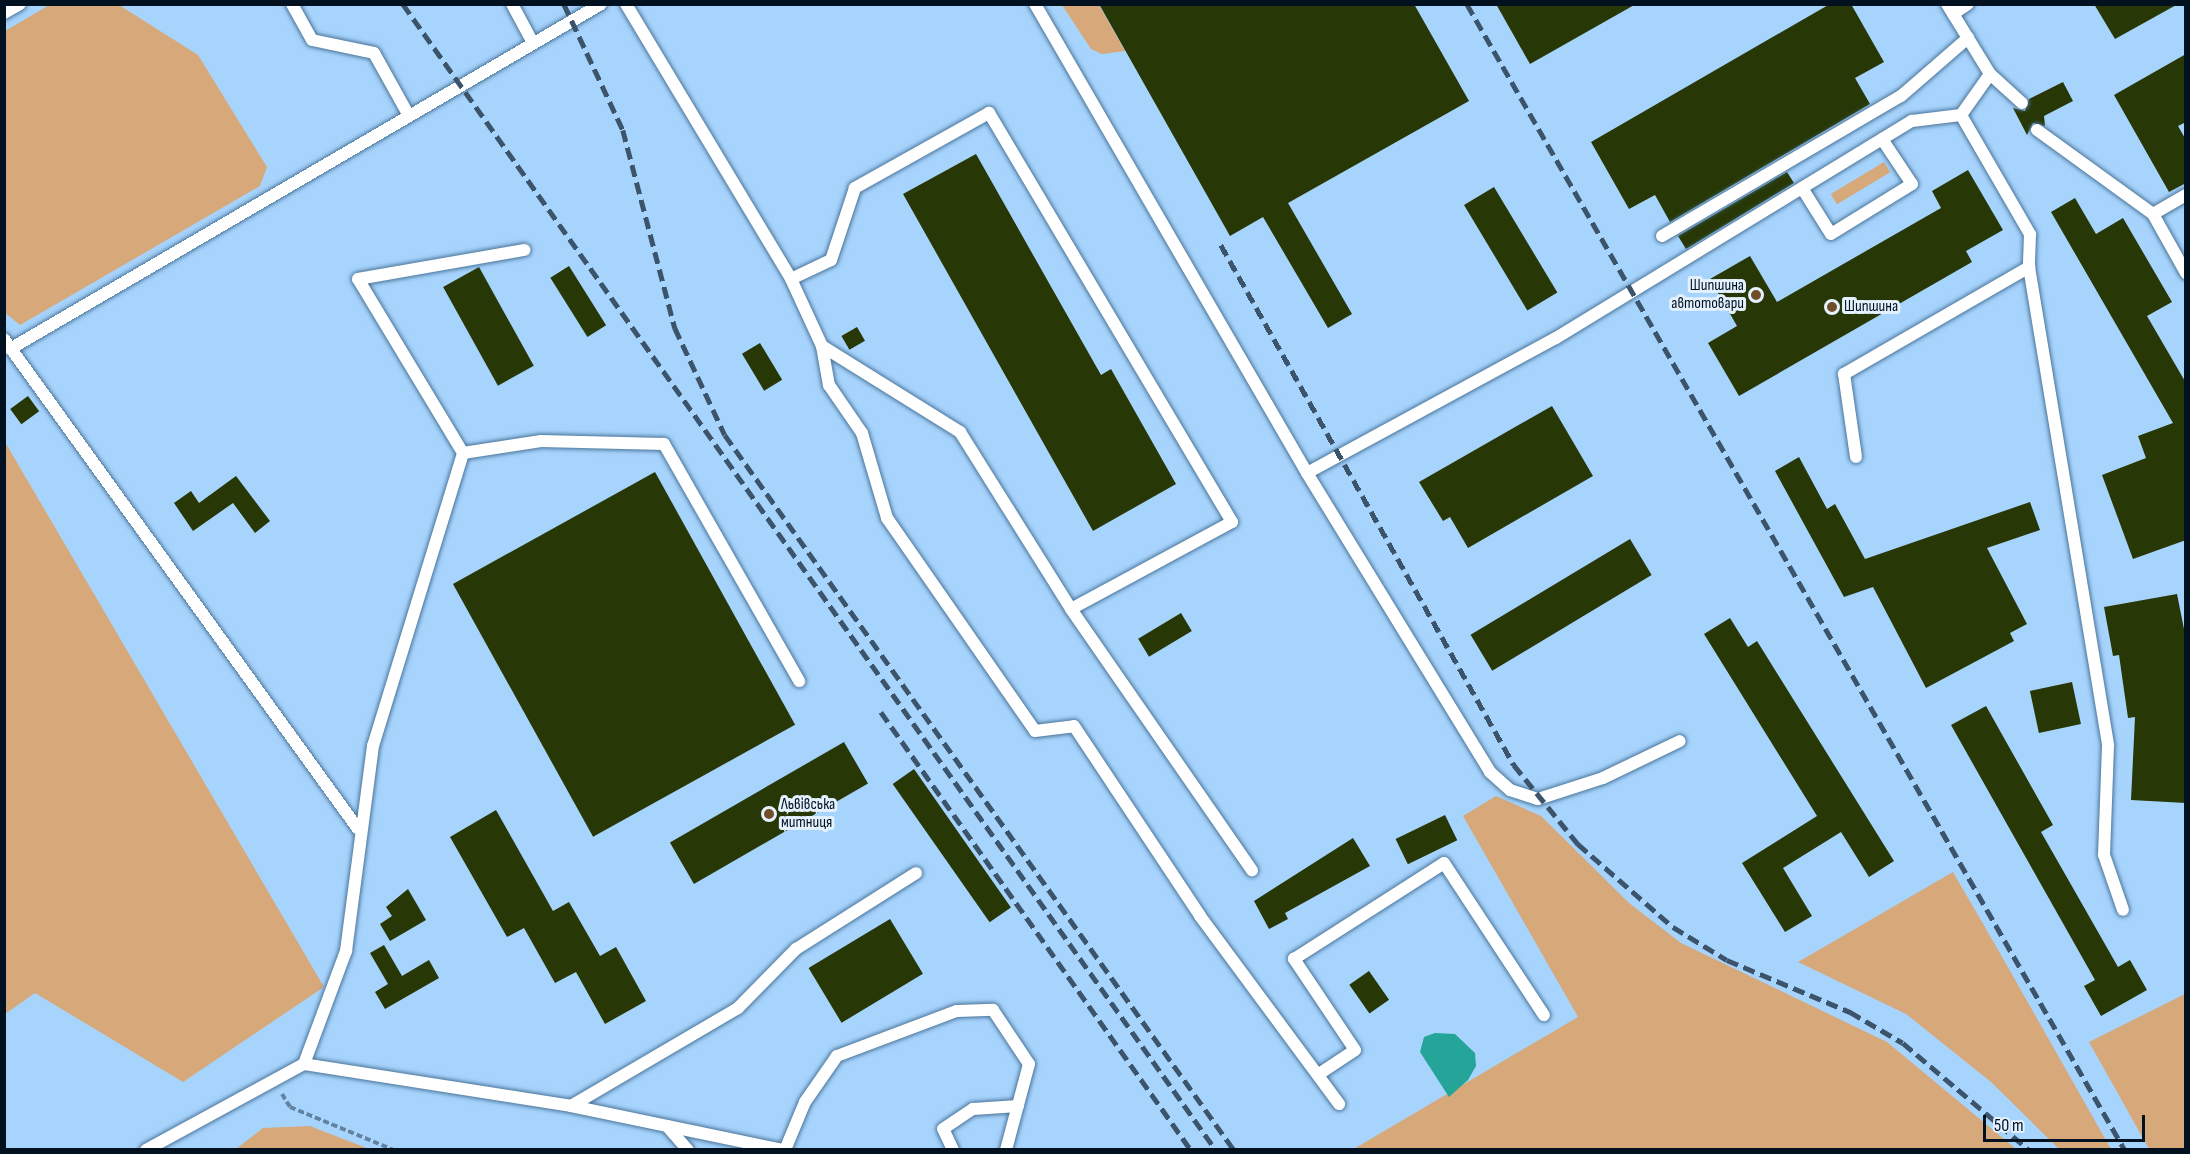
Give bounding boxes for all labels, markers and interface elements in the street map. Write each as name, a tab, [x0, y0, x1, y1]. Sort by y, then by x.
place label: Шипшина автотовари	[1671, 276, 1744, 314]
marker: Шипшина автотовари	[1749, 288, 1763, 302]
place label: Шипшина	[1844, 297, 1898, 317]
marker: Шипшина	[1825, 300, 1839, 314]
place label: Львівська митниця	[781, 795, 835, 833]
marker: Львівська митниця	[762, 807, 776, 821]
scale bar	[1986, 1103, 2148, 1141]
text: 50 m	[1994, 1115, 2024, 1136]

